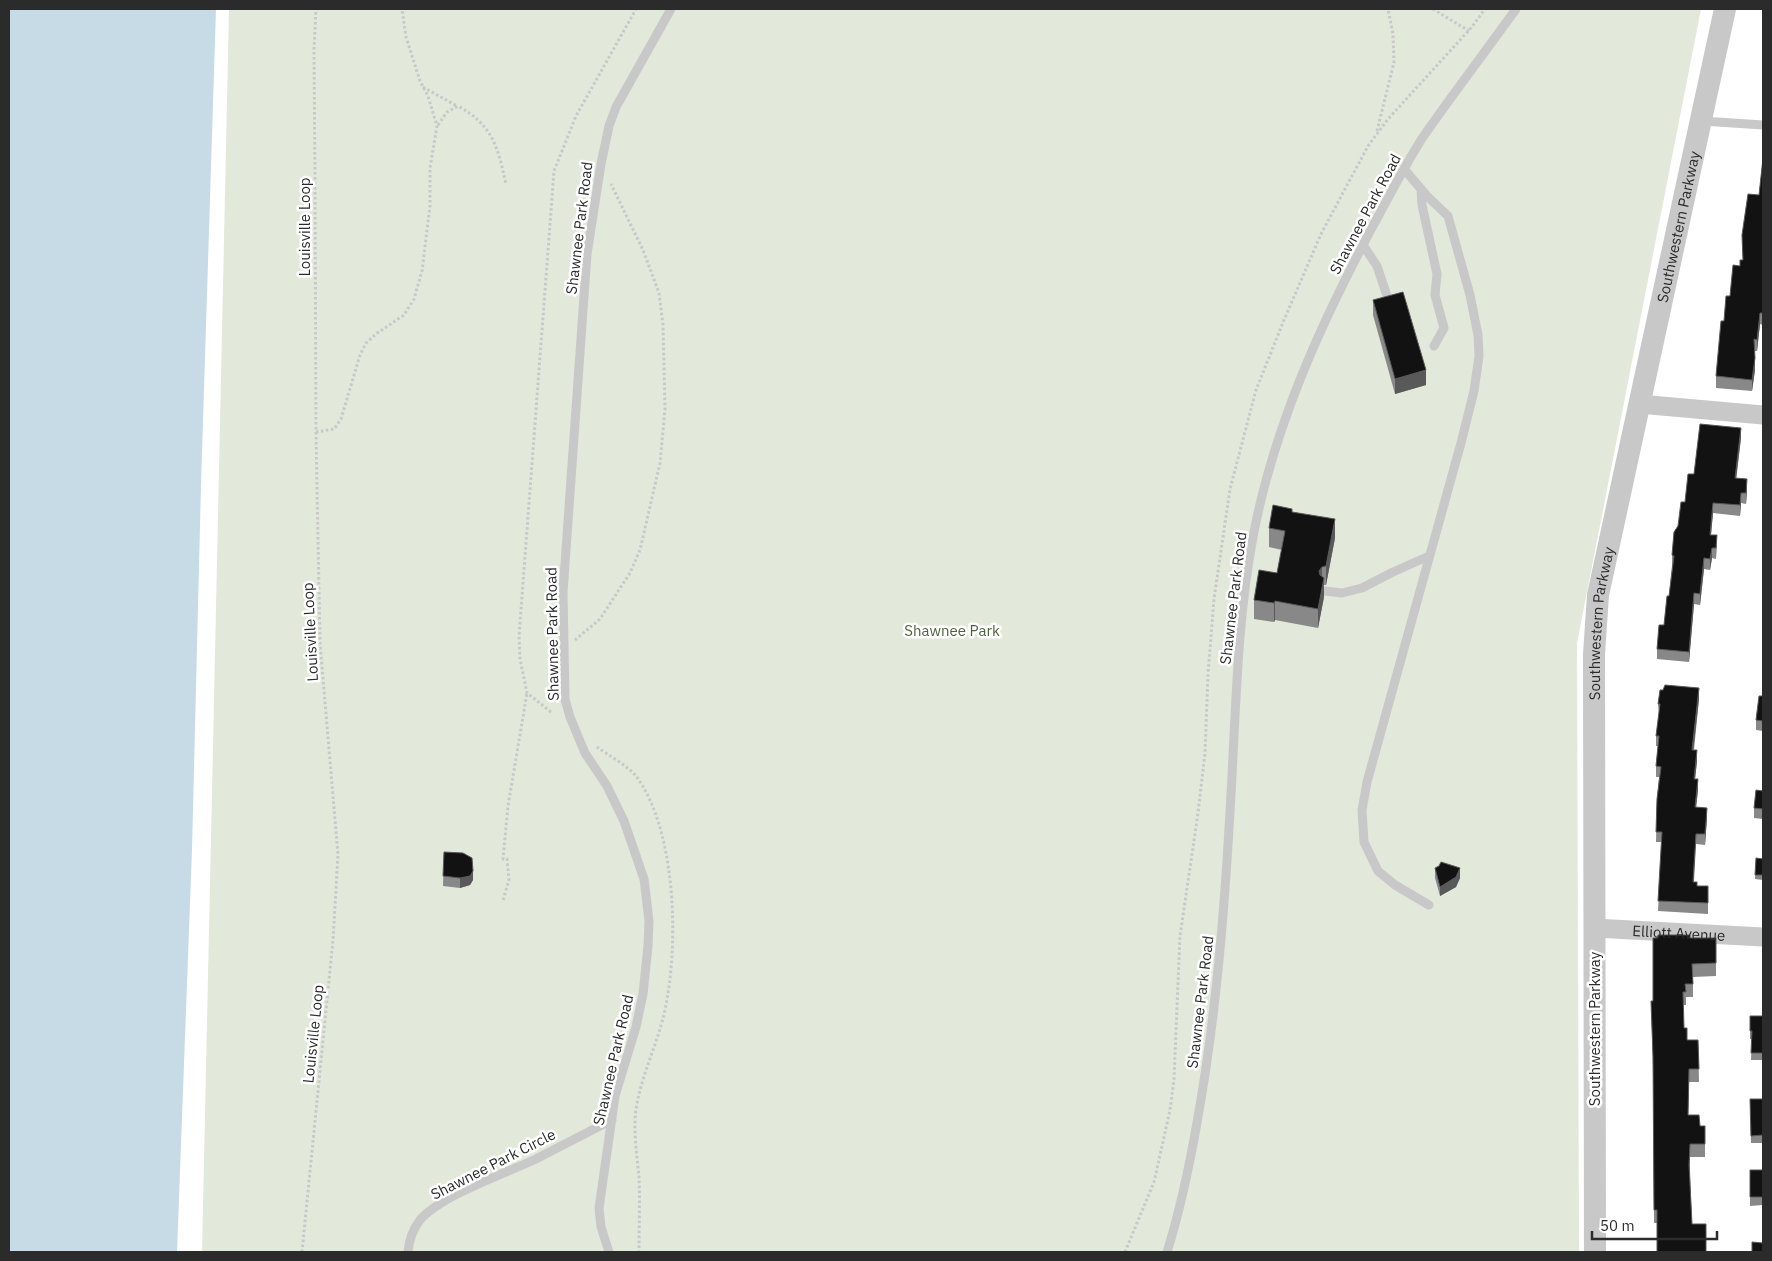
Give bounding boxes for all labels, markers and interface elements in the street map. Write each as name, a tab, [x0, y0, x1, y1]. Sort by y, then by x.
street label: Southwestern Parkway	[1652, 149, 1704, 304]
street label: Shawnee Park Road	[1325, 151, 1405, 277]
street label: Shawnee Park Road	[561, 161, 597, 295]
street label: Louisville Loop	[295, 177, 314, 277]
street label: Shawnee Park Road	[1215, 531, 1251, 665]
street label: Southwestern Parkway	[1584, 544, 1618, 700]
street label: Shawnee Park Road	[541, 567, 563, 701]
street label: Louisville Loop	[298, 582, 322, 682]
park label: Shawnee Park	[904, 621, 1000, 640]
street label: Elliott Avenue	[1632, 921, 1726, 944]
street label: Shawnee Park Road	[1182, 935, 1218, 1069]
street label: Southwestern Parkway	[1585, 951, 1604, 1106]
street label: Louisville Loop	[298, 984, 328, 1084]
street label: Shawnee Park Road	[589, 993, 637, 1127]
street label: Shawnee Park Circle	[427, 1124, 559, 1204]
scale bar	[1592, 1208, 1717, 1240]
text: 50 m	[1600, 1216, 1635, 1235]

